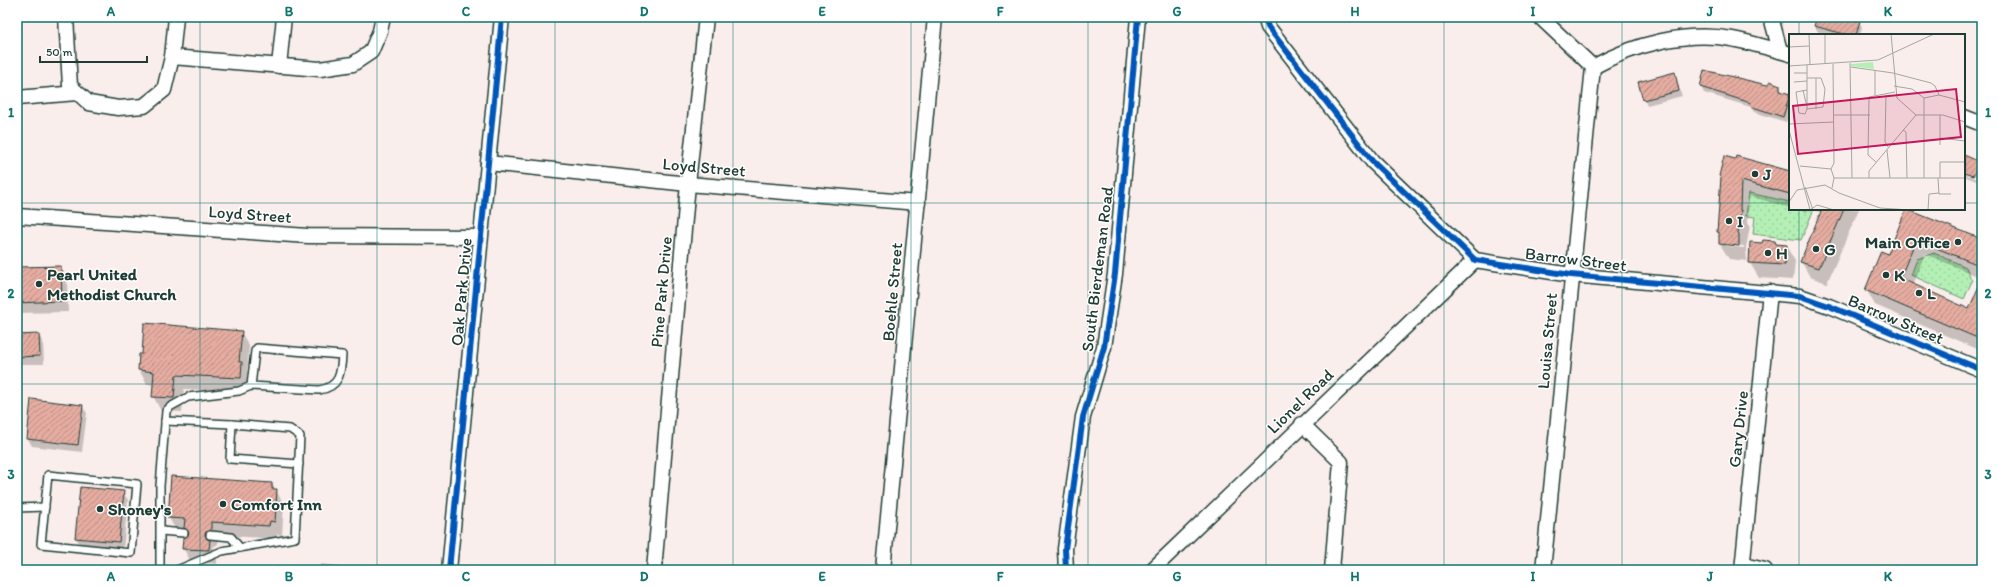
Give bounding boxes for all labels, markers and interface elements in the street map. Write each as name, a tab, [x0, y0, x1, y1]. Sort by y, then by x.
text: A	[106, 4, 116, 19]
text: B	[285, 4, 294, 19]
text: C	[462, 4, 471, 19]
text: D	[640, 4, 649, 19]
text: E	[818, 4, 826, 19]
text: F	[997, 4, 1004, 19]
text: G	[1173, 4, 1182, 19]
text: H	[1351, 4, 1360, 19]
text: I	[1531, 4, 1536, 19]
text: J	[1706, 4, 1714, 19]
text: K	[1884, 4, 1893, 19]
inset map	[1789, 34, 1965, 210]
scale bar	[40, 38, 147, 64]
text: 50 m	[46, 45, 72, 59]
text: 1	[8, 105, 14, 120]
text: 1	[1985, 105, 1991, 120]
street label: Loyd Street	[662, 153, 747, 181]
place label: J	[1762, 164, 1772, 184]
marker: J	[1750, 169, 1760, 179]
street label: South Bierdeman Road	[1077, 185, 1117, 353]
street label: Loyd Street	[208, 201, 293, 227]
place label: I	[1737, 211, 1743, 231]
marker: I	[1724, 216, 1734, 226]
place label: Main Office	[1865, 232, 1950, 252]
street label: Pine Park Drive	[646, 236, 676, 348]
street label: Oak Park Drive	[446, 237, 476, 347]
marker: Main Office	[1953, 237, 1963, 247]
place label: G	[1824, 239, 1836, 259]
street label: Boehle Street	[878, 241, 906, 342]
street label: Barrow Street	[1524, 243, 1628, 275]
place label: H	[1776, 243, 1788, 263]
marker: G	[1811, 244, 1821, 254]
marker: H	[1763, 248, 1773, 258]
place label: Pearl United Methodist Church	[47, 264, 177, 304]
place label: K	[1894, 265, 1906, 285]
marker: K	[1881, 270, 1891, 280]
marker: Pearl United Methodist Church	[34, 279, 44, 289]
place label: L	[1927, 283, 1936, 303]
text: 2	[8, 286, 15, 301]
text: 2	[1985, 286, 1992, 301]
marker: L	[1914, 288, 1924, 298]
street label: Barrow Street	[1845, 290, 1947, 348]
street label: Louisa Street	[1533, 292, 1561, 390]
street label: Lionel Road	[1263, 364, 1338, 438]
street label: Gary Drive	[1724, 390, 1752, 468]
text: 3	[7, 467, 15, 482]
text: 3	[1984, 467, 1992, 482]
place label: Comfort Inn	[231, 494, 322, 514]
place label: Shoney's	[108, 499, 172, 520]
marker: Comfort Inn	[218, 499, 228, 509]
marker: Shoney's	[95, 504, 105, 514]
text: A	[106, 569, 116, 584]
text: B	[285, 569, 294, 584]
text: C	[462, 569, 471, 584]
text: D	[640, 569, 649, 584]
text: E	[818, 569, 826, 584]
text: F	[997, 569, 1004, 584]
text: G	[1173, 569, 1182, 584]
text: H	[1351, 569, 1360, 584]
text: I	[1531, 569, 1536, 584]
text: J	[1706, 569, 1714, 584]
text: K	[1884, 569, 1893, 584]

